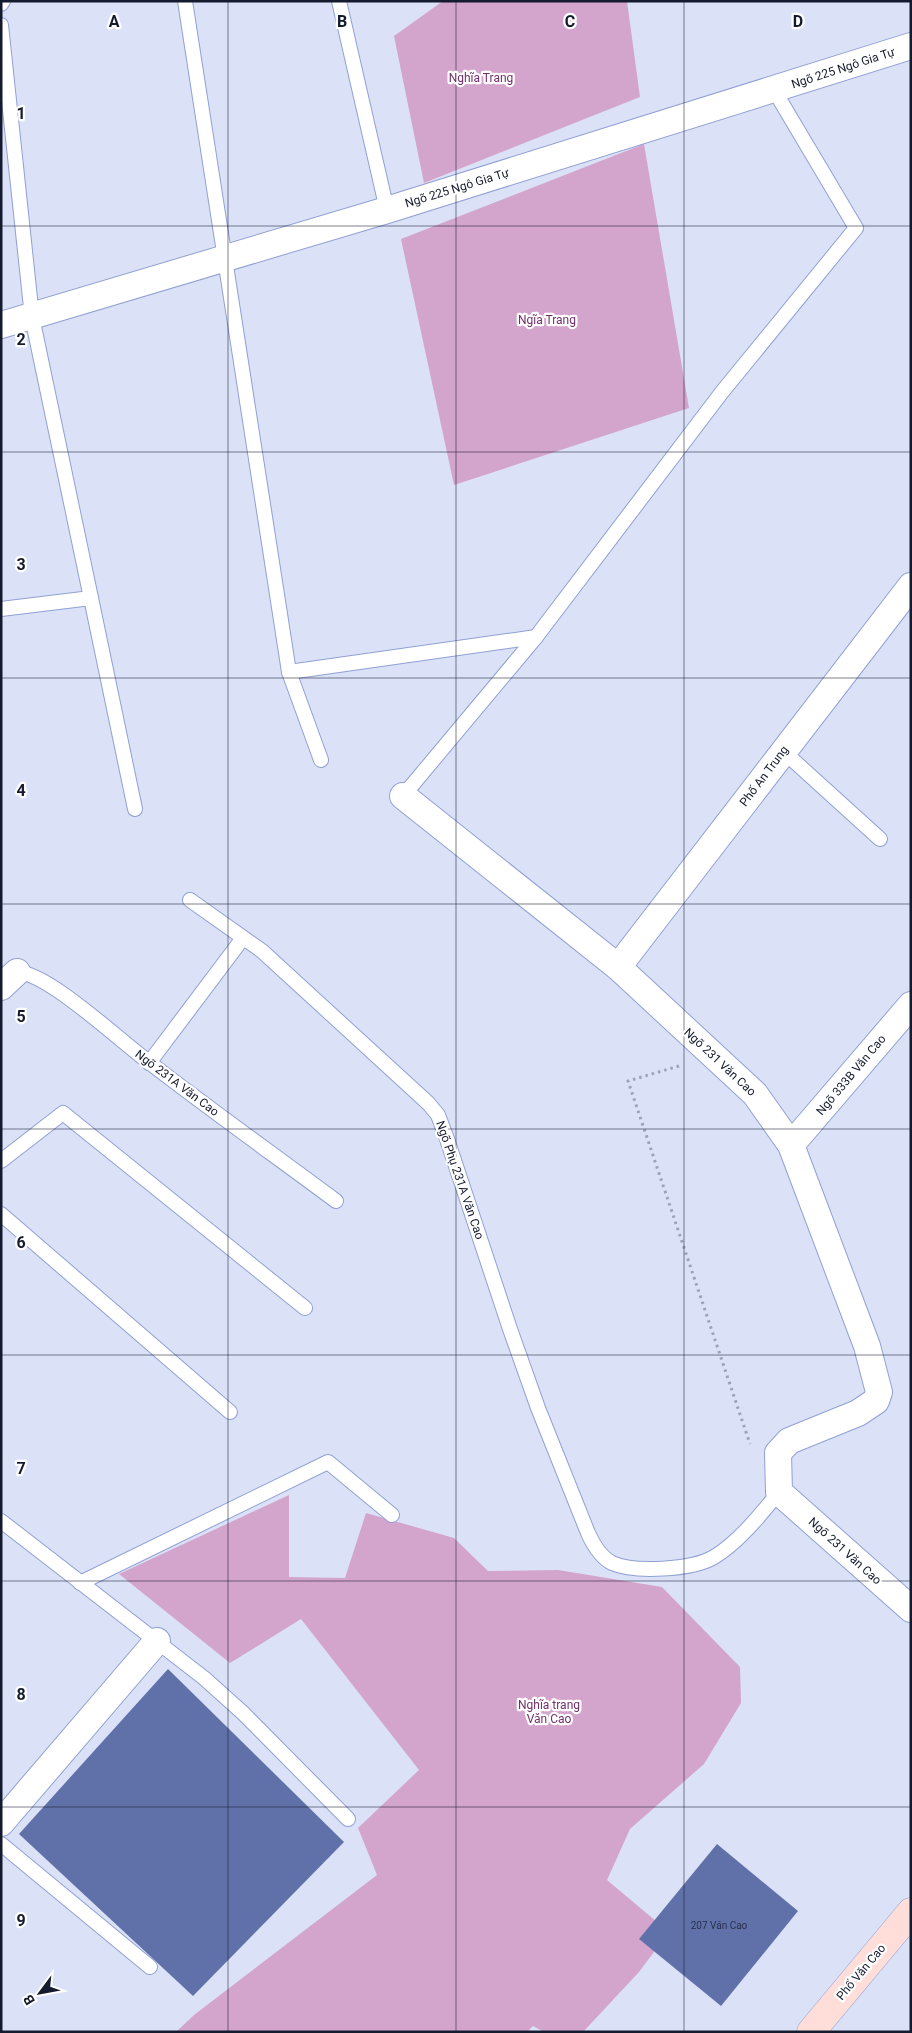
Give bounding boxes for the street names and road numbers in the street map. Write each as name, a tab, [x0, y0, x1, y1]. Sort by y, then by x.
street label: Ngõ 225 Ngô Gia Tự	[790, 45, 897, 91]
street label: Ngõ 225 Ngô Gia Tự	[403, 165, 511, 210]
street label: Phố An Trung	[737, 743, 791, 809]
street label: Ngõ 231 Văn Cao	[681, 1025, 759, 1099]
street label: Ngõ 333B Văn Cao	[813, 1032, 889, 1118]
street label: Ngõ 231A Văn Cao	[133, 1047, 222, 1119]
street label: Ngõ Phụ 231A Văn Cao	[433, 1119, 487, 1241]
street label: Ngõ 231 Văn Cao	[806, 1515, 884, 1587]
street label: Phố Văn Cao	[834, 1941, 889, 2003]

